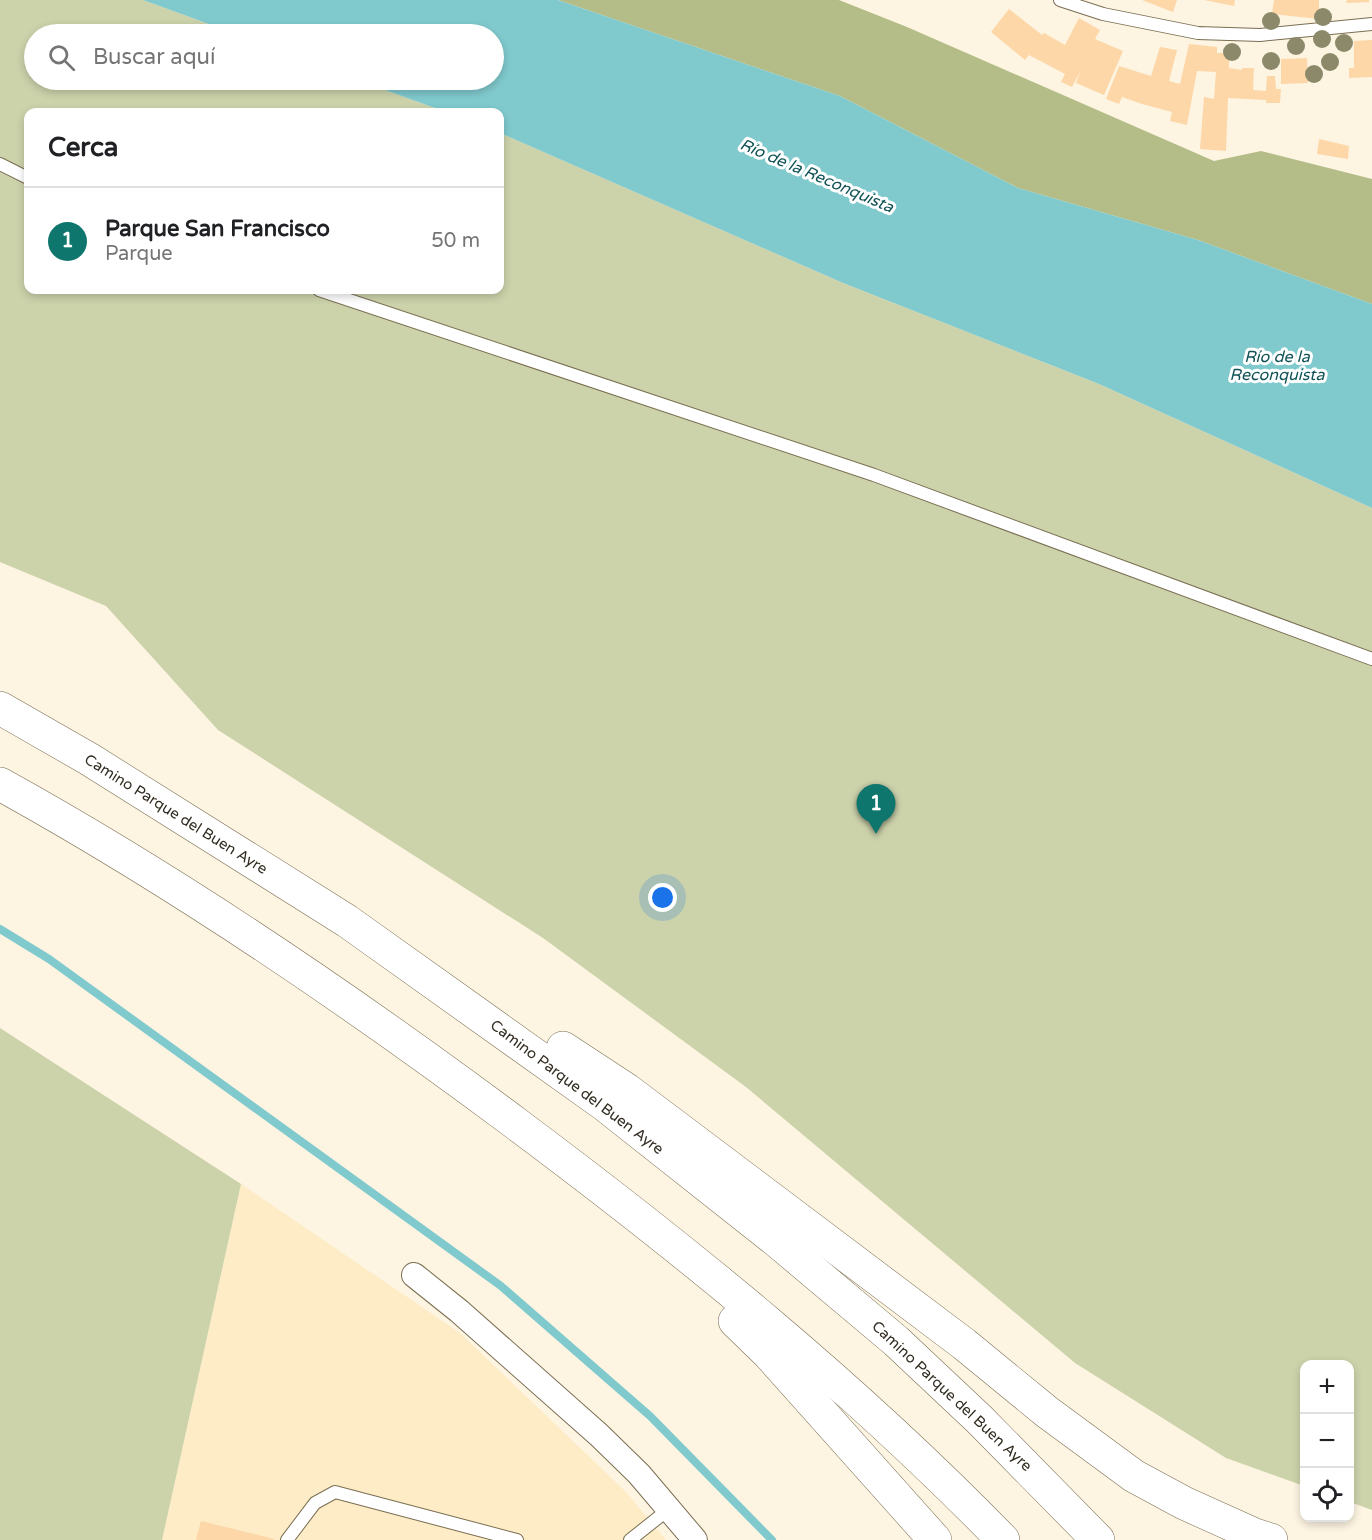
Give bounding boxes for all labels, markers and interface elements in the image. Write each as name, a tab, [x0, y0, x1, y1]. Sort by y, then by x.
search box	[24, 24, 504, 90]
icon: search	[45, 41, 78, 74]
text: Buscar aquí	[93, 44, 215, 70]
text: Cerca	[48, 132, 118, 163]
water label: Río de la Reconquista	[737, 135, 897, 218]
text: Parque San Francisco	[105, 216, 330, 242]
text: 1	[61, 229, 74, 253]
text: 50 m	[431, 229, 480, 253]
text: Parque	[105, 242, 173, 266]
water label: Río de la Reconquista	[1230, 347, 1325, 385]
street label: Camino Parque del Buen Ayre	[81, 750, 271, 878]
pin: 1	[856, 784, 896, 834]
your location	[648, 883, 677, 912]
street label: Camino Parque del Buen Ayre	[487, 1016, 667, 1158]
street label: Camino Parque del Buen Ayre	[868, 1317, 1036, 1475]
map controls	[1300, 1360, 1354, 1522]
button: +	[1300, 1360, 1354, 1414]
button: −	[1300, 1414, 1354, 1468]
button: locate	[1300, 1468, 1354, 1522]

